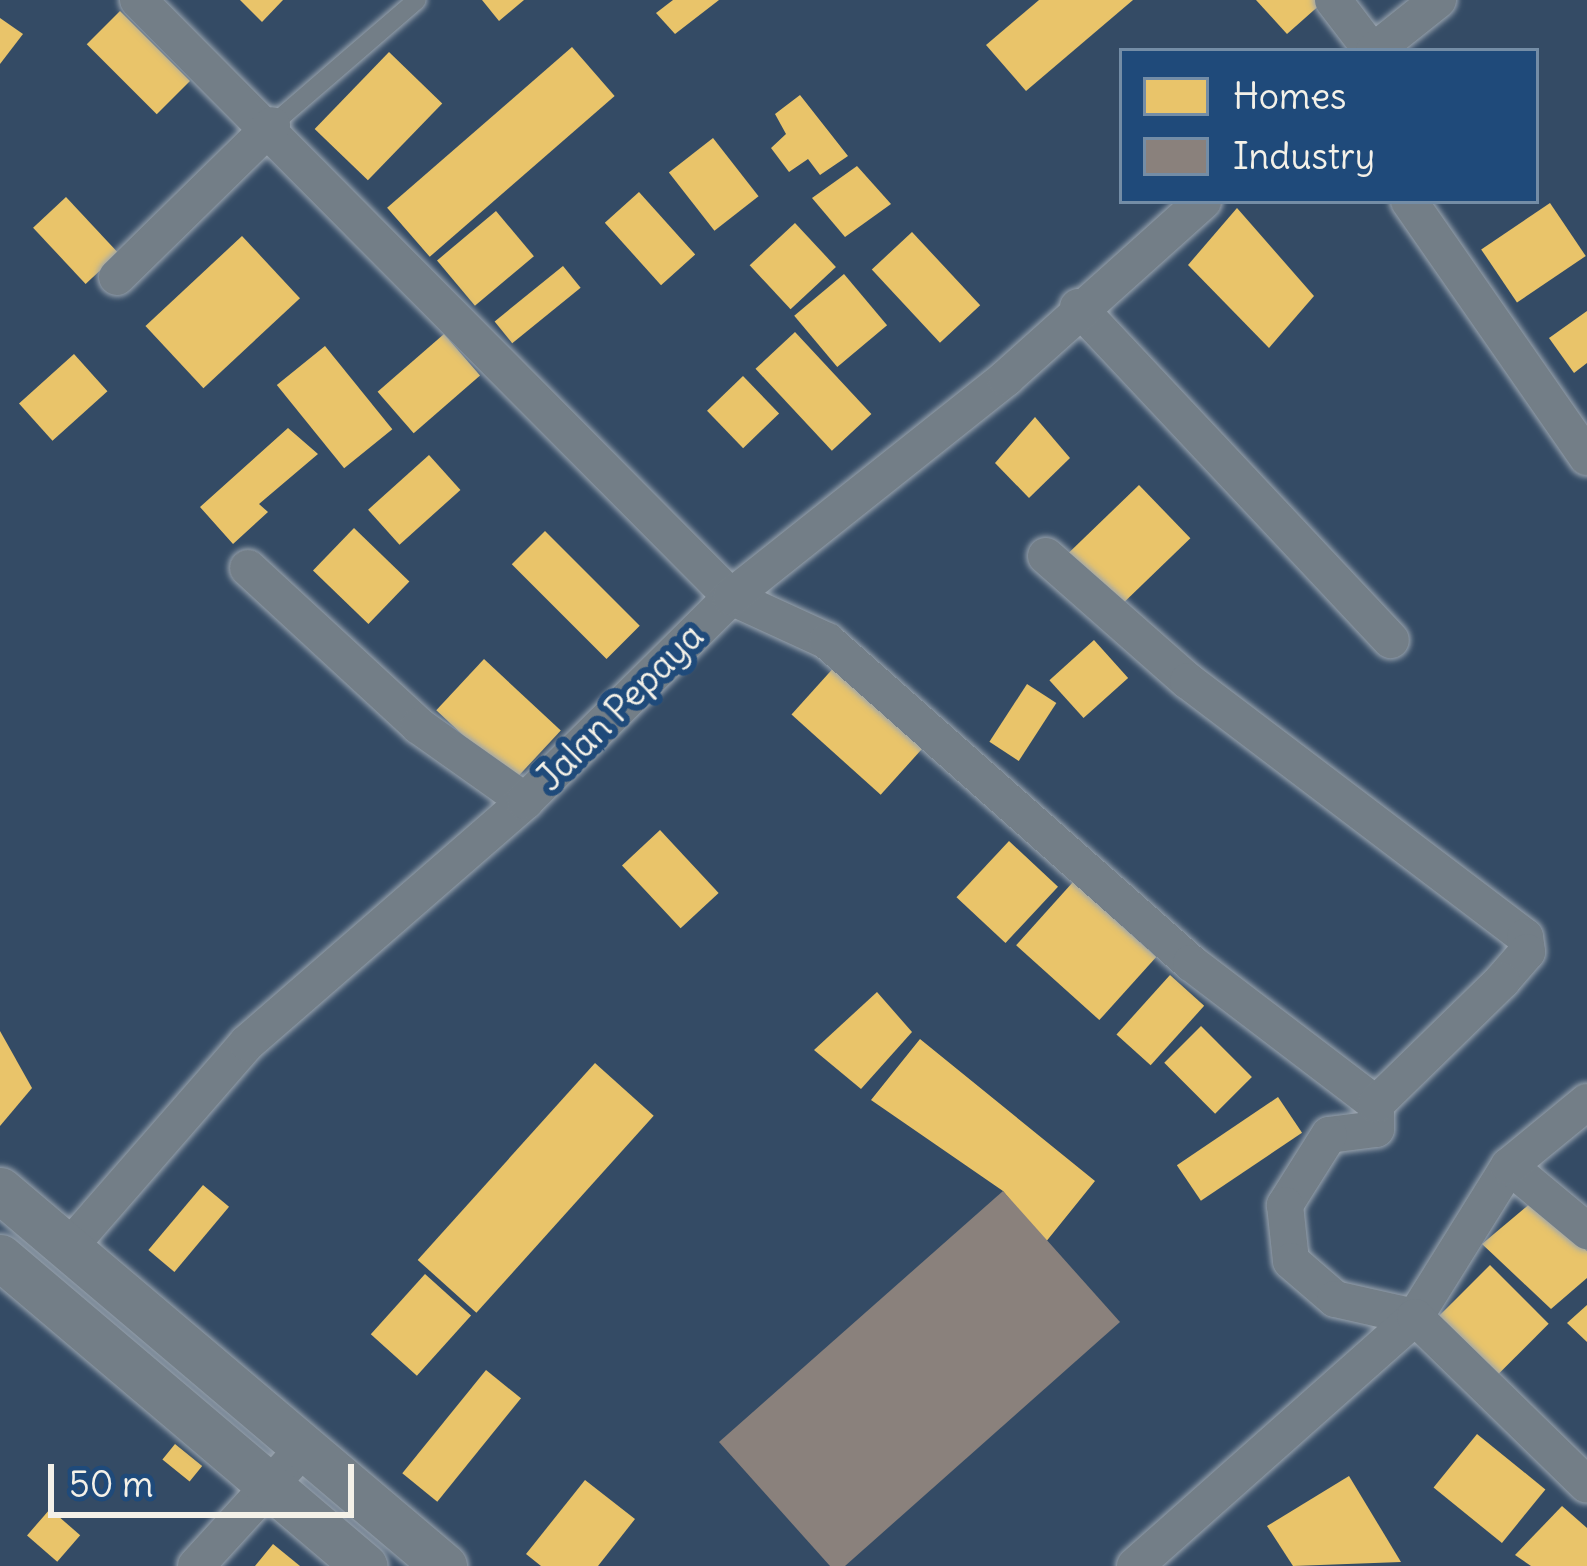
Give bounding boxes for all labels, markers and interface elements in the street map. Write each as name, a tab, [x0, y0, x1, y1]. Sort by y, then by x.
legend	[1119, 48, 1539, 204]
text: Homes	[1233, 74, 1346, 119]
text: Industry	[1233, 134, 1375, 179]
street label: Jalan Pepaya	[528, 615, 712, 799]
scale bar	[54, 1440, 360, 1514]
text: 50 m	[69, 1462, 154, 1507]

